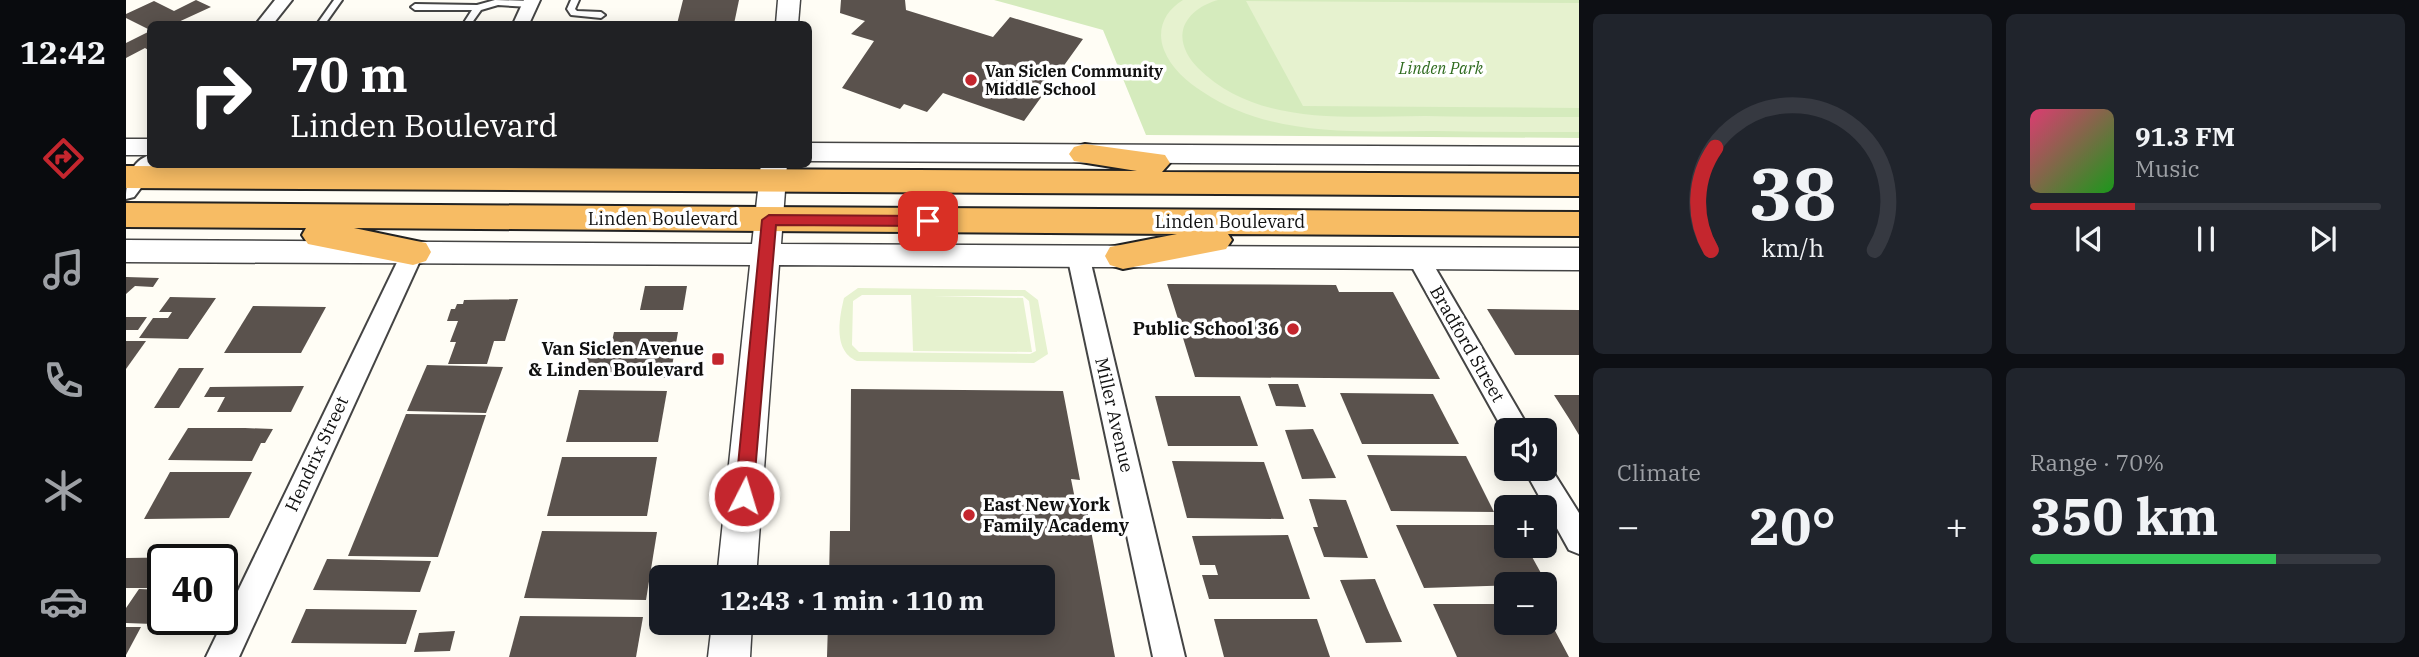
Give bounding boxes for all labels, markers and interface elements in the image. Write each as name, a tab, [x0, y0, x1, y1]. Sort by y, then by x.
text: 12:42	[20, 31, 106, 73]
text: 70 m	[290, 42, 408, 105]
icon: right	[175, 49, 266, 140]
park label: Linden Park	[1398, 58, 1484, 78]
place label: Van Siclen Community Middle School	[985, 61, 1164, 99]
marker: Van Siclen Community Middle School	[963, 72, 979, 88]
text: Linden Boulevard	[290, 104, 558, 146]
text: 91.3 FM	[2135, 119, 2235, 153]
icon: directions	[39, 134, 88, 183]
text: 38	[1749, 145, 1836, 240]
text: Music	[2135, 153, 2200, 183]
pin	[898, 191, 958, 251]
icon: arrive	[909, 202, 947, 240]
street label: Linden Boulevard	[588, 207, 738, 230]
street label: Linden Boulevard	[1155, 210, 1305, 233]
icon: previous	[2070, 220, 2108, 258]
icon: pause	[2187, 220, 2225, 258]
icon: next	[2304, 220, 2342, 258]
text: km/h	[1761, 231, 1824, 264]
icon: music	[39, 245, 88, 294]
street label: Bradford Street	[1425, 281, 1510, 406]
place label: Public School 36	[1133, 317, 1279, 340]
marker: Public School 36	[1285, 321, 1301, 337]
place label: Van Siclen Avenue & Linden Boulevard	[529, 337, 704, 381]
marker: Van Siclen Avenue & Linden Boulevard	[710, 351, 726, 367]
street label: Miller Avenue	[1090, 355, 1139, 475]
icon: phone	[39, 356, 88, 405]
street label: Hendrix Street	[280, 392, 353, 515]
map controls	[1494, 418, 1557, 635]
button: sound	[1494, 418, 1557, 481]
text: Range · 70%	[2030, 447, 2164, 477]
text: Climate	[1617, 457, 1701, 487]
position arrow	[707, 459, 781, 533]
icon: climate	[39, 466, 88, 515]
text: 350 km	[2030, 482, 2219, 549]
text: 20°	[1749, 492, 1836, 559]
place label: East New York Family Academy	[983, 493, 1130, 537]
button: +	[1494, 495, 1557, 558]
text: −	[1617, 501, 1640, 550]
text: +	[1945, 501, 1968, 550]
marker: East New York Family Academy	[961, 507, 977, 523]
speed limit sign: 40	[147, 544, 238, 635]
button: −	[1494, 572, 1557, 635]
icon: car	[39, 577, 88, 626]
text: 12:43 · 1 min · 110 m	[720, 583, 984, 617]

